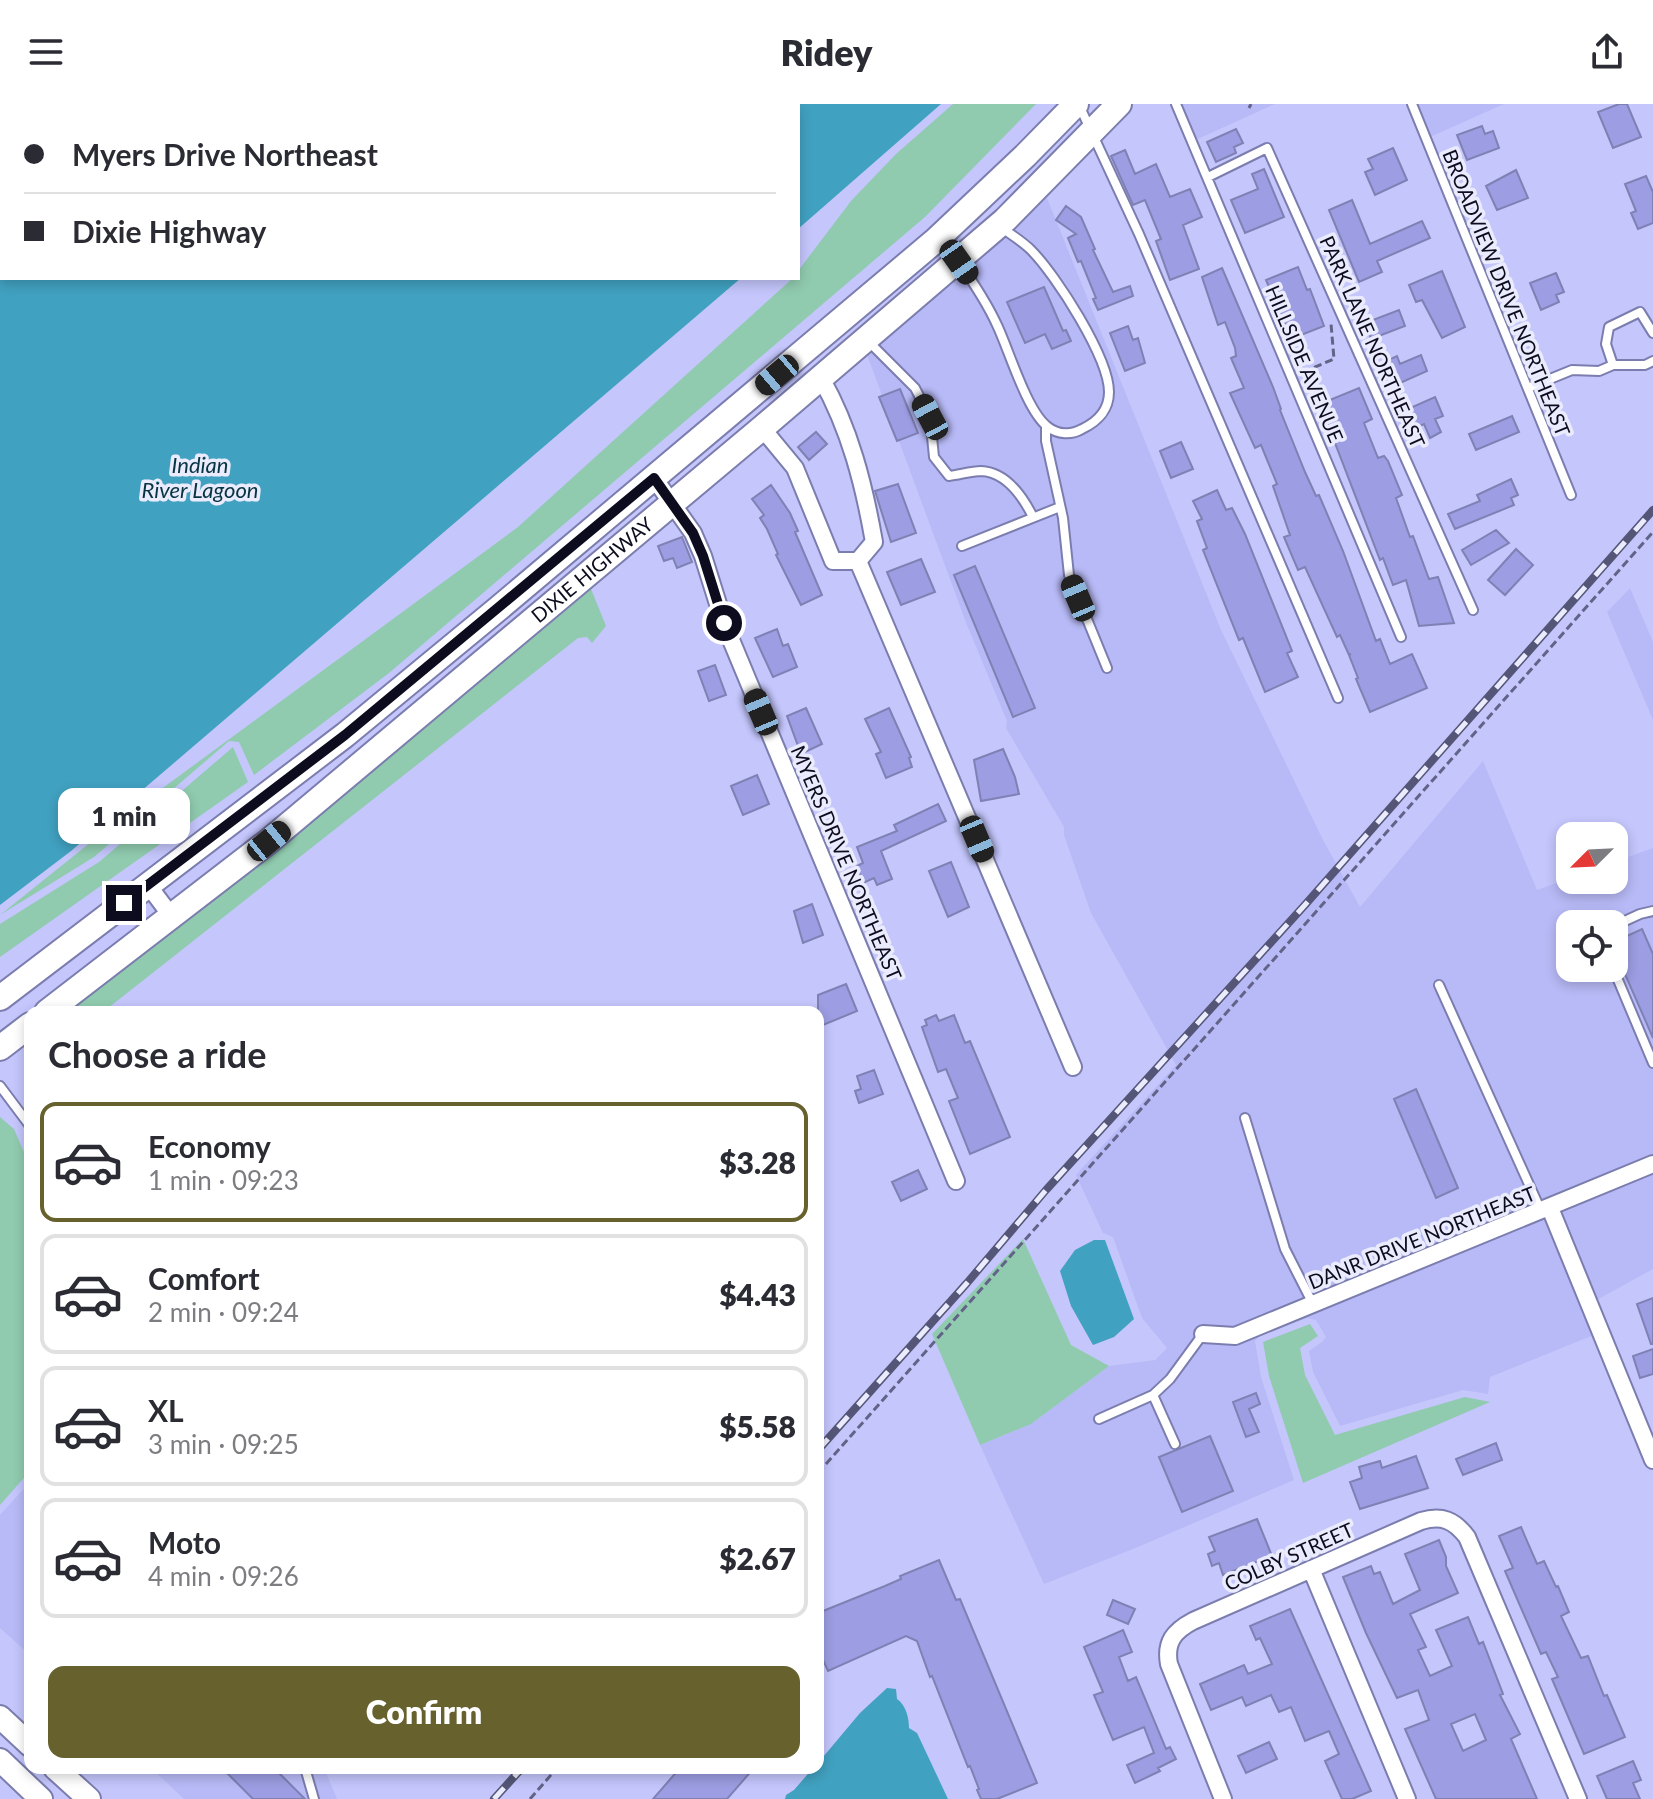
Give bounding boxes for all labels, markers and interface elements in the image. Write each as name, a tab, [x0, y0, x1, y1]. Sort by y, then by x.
icon: menu	[24, 30, 68, 74]
text: Ridey	[781, 30, 872, 74]
icon: share	[1585, 30, 1629, 74]
text: Myers Drive Northeast	[72, 136, 378, 172]
street label: BROADVIEW DRIVE NORTHEAST	[1438, 146, 1576, 440]
text: Dixie Highway	[72, 213, 266, 249]
street label: PARK LANE NORTHEAST	[1315, 232, 1431, 451]
car	[935, 235, 983, 289]
street label: HILLSIDE AVENUE	[1261, 282, 1349, 446]
car	[751, 350, 803, 400]
car	[908, 390, 952, 444]
water label: Indian River Lagoon	[142, 451, 259, 503]
street label: DIXIE HIGHWAY	[526, 511, 658, 627]
car	[1058, 571, 1098, 625]
route start	[706, 605, 742, 641]
car	[741, 685, 781, 739]
street label: MYERS DRIVE NORTHEAST	[786, 742, 907, 984]
callout: 1 min	[58, 787, 190, 843]
text: 1 min	[92, 800, 156, 832]
car	[957, 812, 997, 866]
car	[243, 817, 295, 865]
north arrow	[1556, 822, 1628, 894]
map controls	[1556, 822, 1628, 982]
route end	[106, 885, 142, 921]
button: locate	[1556, 910, 1628, 982]
text: Choose a ride	[48, 1032, 267, 1076]
icon: car	[52, 1126, 124, 1198]
text: Economy	[148, 1128, 271, 1164]
text: $3.28	[719, 1144, 796, 1180]
text: 1 min · 09:23	[148, 1164, 299, 1196]
street label: DANR DRIVE NORTHEAST	[1304, 1180, 1539, 1294]
icon: car	[52, 1258, 124, 1330]
text: Comfort	[148, 1260, 260, 1296]
text: $4.43	[719, 1276, 796, 1312]
text: 2 min · 09:24	[148, 1296, 299, 1328]
icon: car	[52, 1390, 124, 1462]
text: XL	[148, 1392, 184, 1428]
text: $5.58	[719, 1408, 796, 1444]
text: 3 min · 09:25	[148, 1428, 299, 1460]
street label: COLBY STREET	[1220, 1517, 1357, 1595]
icon: car	[52, 1522, 124, 1594]
text: Moto	[148, 1524, 221, 1560]
text: $2.67	[719, 1540, 796, 1576]
text: 4 min · 09:26	[148, 1560, 299, 1592]
button: Confirm	[48, 1666, 800, 1758]

